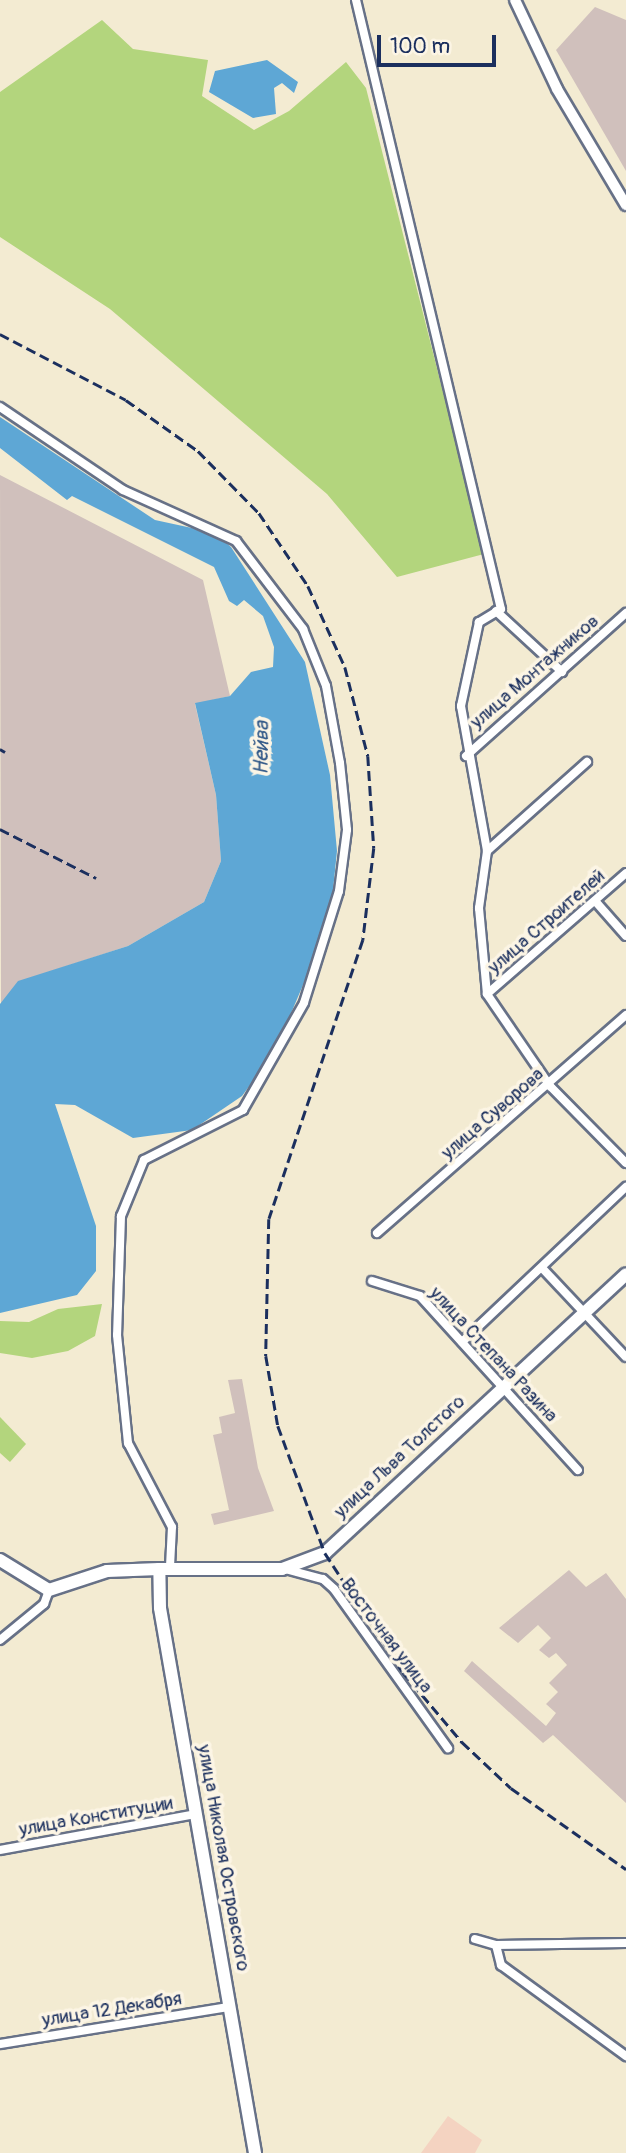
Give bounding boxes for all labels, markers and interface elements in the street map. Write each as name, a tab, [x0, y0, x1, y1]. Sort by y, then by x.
scale bar	[381, 21, 500, 65]
text: 100 m	[390, 33, 450, 60]
street label: улица Монтажников	[466, 610, 604, 734]
water label: Нейва	[249, 721, 275, 775]
street label: улица Строителей	[484, 865, 610, 979]
street label: улица Суворова	[437, 1063, 549, 1165]
street label: улица Степана Разина	[424, 1282, 562, 1428]
street label: улица Льва Толстого	[330, 1391, 470, 1523]
street label: Восточная улица	[335, 1574, 437, 1698]
street label: улица Николая Островского	[192, 1743, 254, 1973]
street label: улица Конституции	[17, 1792, 175, 1842]
street label: улица 12 Декабря	[40, 1988, 184, 2032]

